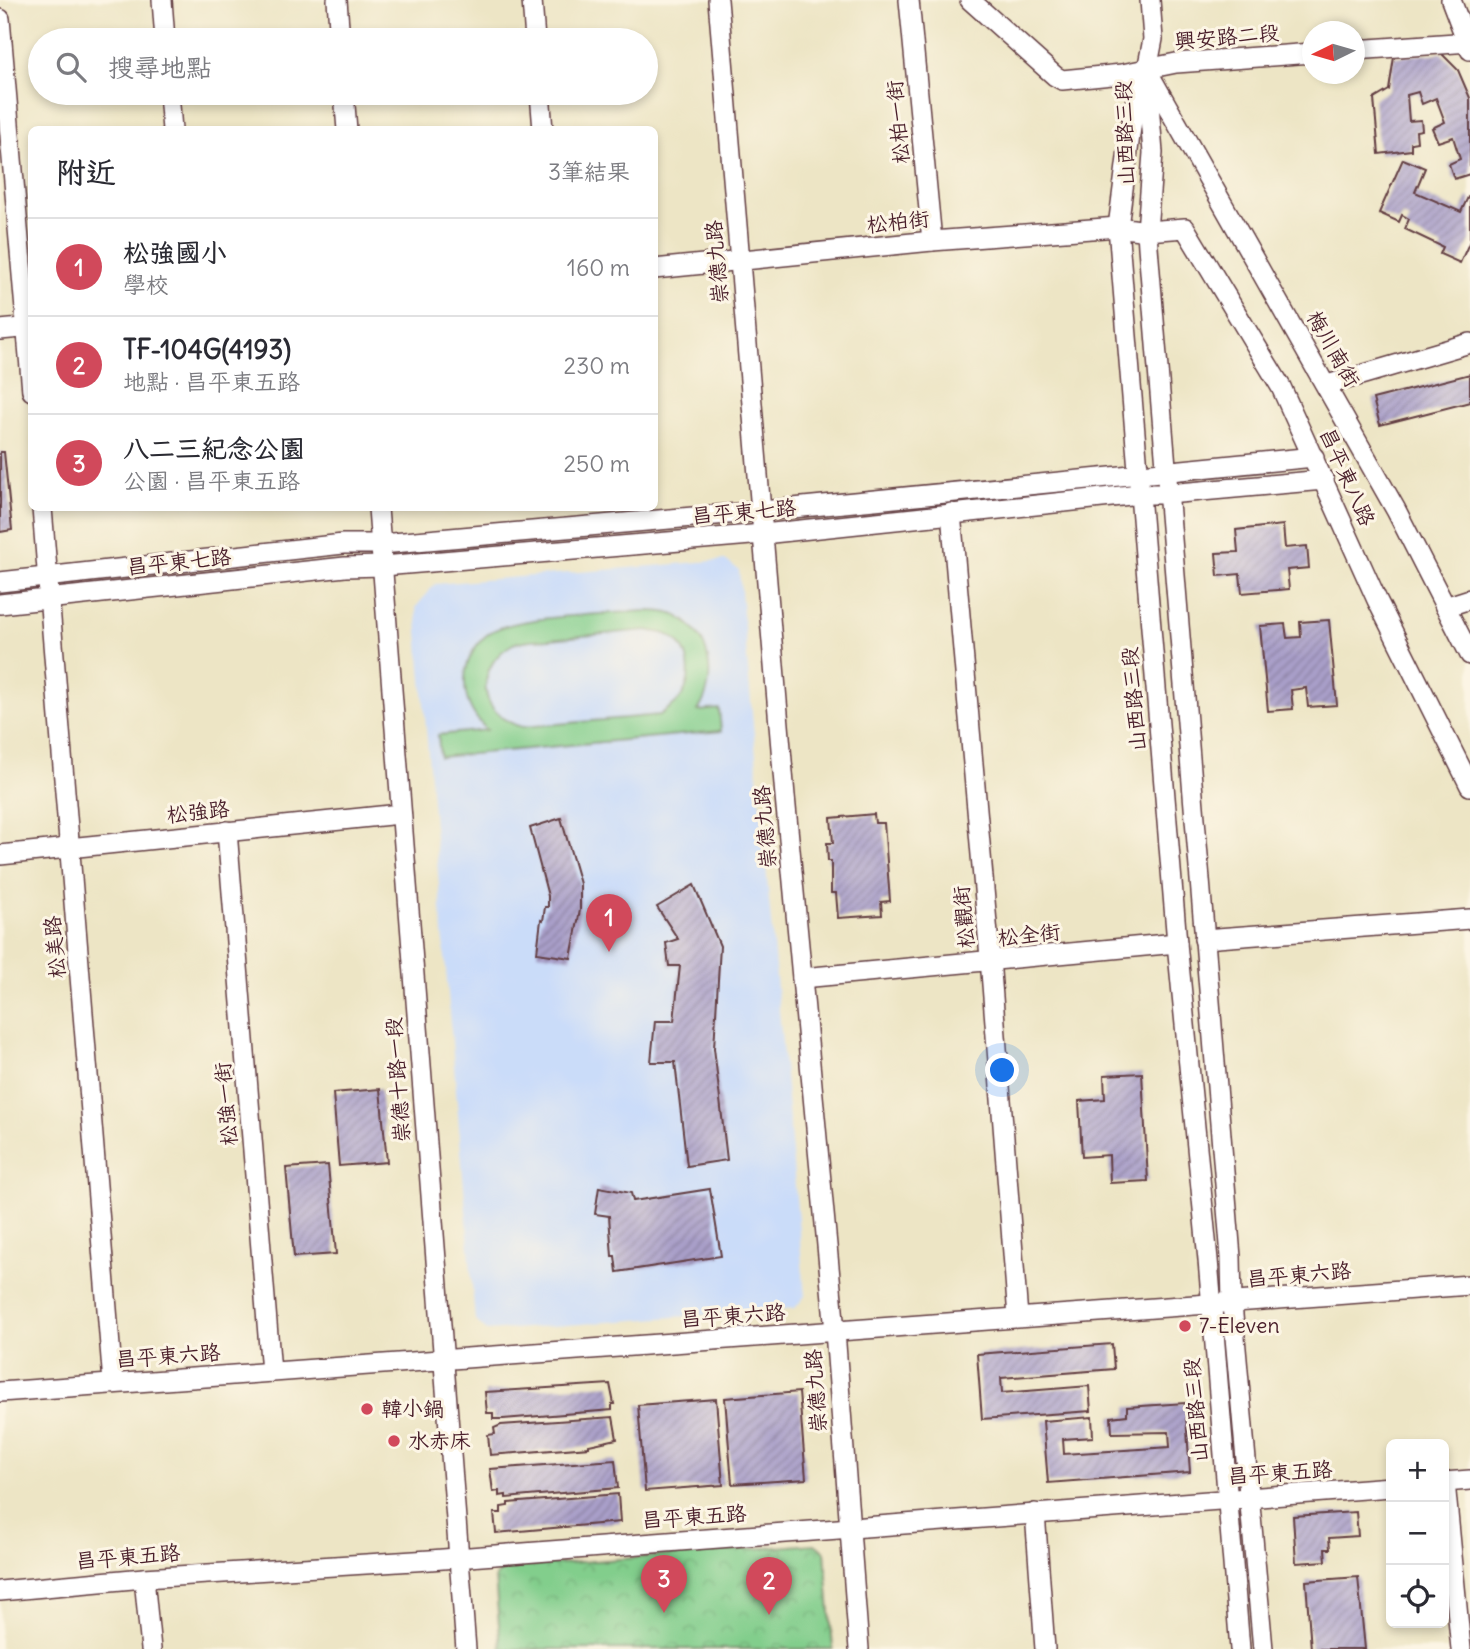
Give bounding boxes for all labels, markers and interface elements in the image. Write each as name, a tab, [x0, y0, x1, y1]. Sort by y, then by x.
street label: 興安路二段	[1173, 18, 1280, 55]
north arrow	[1302, 21, 1365, 84]
search box	[28, 28, 658, 105]
icon: search	[52, 48, 90, 86]
text: 搜尋地點	[108, 51, 212, 84]
street label: 松柏一街	[880, 79, 915, 165]
street label: 山西路三段	[1109, 80, 1140, 186]
text: 附近	[56, 153, 116, 191]
text: 3筆結果	[548, 157, 630, 186]
street label: 松柏街	[865, 205, 931, 238]
street label: 崇德九路	[699, 219, 734, 305]
text: 松強國小	[123, 236, 227, 269]
text: 1	[74, 253, 84, 282]
text: 160 m	[567, 253, 630, 282]
text: 學校	[123, 270, 169, 299]
street label: 梅川南街	[1301, 306, 1366, 392]
text: TF-104G(4193)	[123, 333, 291, 366]
text: 2	[73, 351, 85, 380]
text: 230 m	[564, 351, 630, 380]
text: 地點 · 昌平東五路	[123, 367, 300, 396]
street label: 昌平東八路	[1314, 423, 1381, 530]
text: 八二三紀念公園	[123, 432, 305, 465]
text: 3	[72, 449, 86, 478]
text: 250 m	[563, 449, 630, 478]
text: 公園 · 昌平東五路	[123, 466, 300, 495]
street label: 昌平東七路	[690, 493, 797, 530]
street label: 昌平東七路	[125, 543, 233, 580]
street label: 山西路三段	[1115, 646, 1152, 753]
street label: 崇德九路	[747, 784, 782, 870]
street label: 松強路	[165, 795, 231, 828]
street label: 松觀街	[947, 884, 980, 950]
pin: 1	[586, 894, 632, 952]
street label: 松美路	[38, 914, 71, 980]
street label: 松全街	[996, 918, 1062, 951]
street label: 崇德十路一段	[380, 1016, 415, 1144]
your location	[985, 1053, 1019, 1087]
street label: 松強一街	[208, 1061, 243, 1147]
street label: 昌平東六路	[1245, 1256, 1352, 1293]
street label: 昌平東六路	[680, 1298, 786, 1333]
place label: 7-Eleven	[1199, 1312, 1280, 1339]
marker: 7-Eleven	[1177, 1318, 1193, 1334]
street label: 昌平東六路	[115, 1338, 221, 1373]
street label: 崇德九路	[799, 1348, 832, 1434]
street label: 山西路三段	[1177, 1357, 1214, 1464]
place label: 韓小鍋	[381, 1395, 444, 1422]
marker: 韓小鍋	[359, 1401, 375, 1417]
place label: 水赤床	[408, 1427, 471, 1454]
marker: 水赤床	[386, 1433, 402, 1449]
map controls	[1386, 1439, 1449, 1628]
button: +	[1386, 1439, 1449, 1502]
street label: 昌平東五路	[1227, 1455, 1333, 1490]
street label: 昌平東五路	[641, 1499, 747, 1534]
button: −	[1386, 1502, 1449, 1565]
street label: 昌平東五路	[74, 1538, 181, 1575]
pin: 3	[641, 1555, 687, 1613]
pin: 2	[746, 1557, 792, 1615]
button: locate	[1386, 1565, 1449, 1628]

